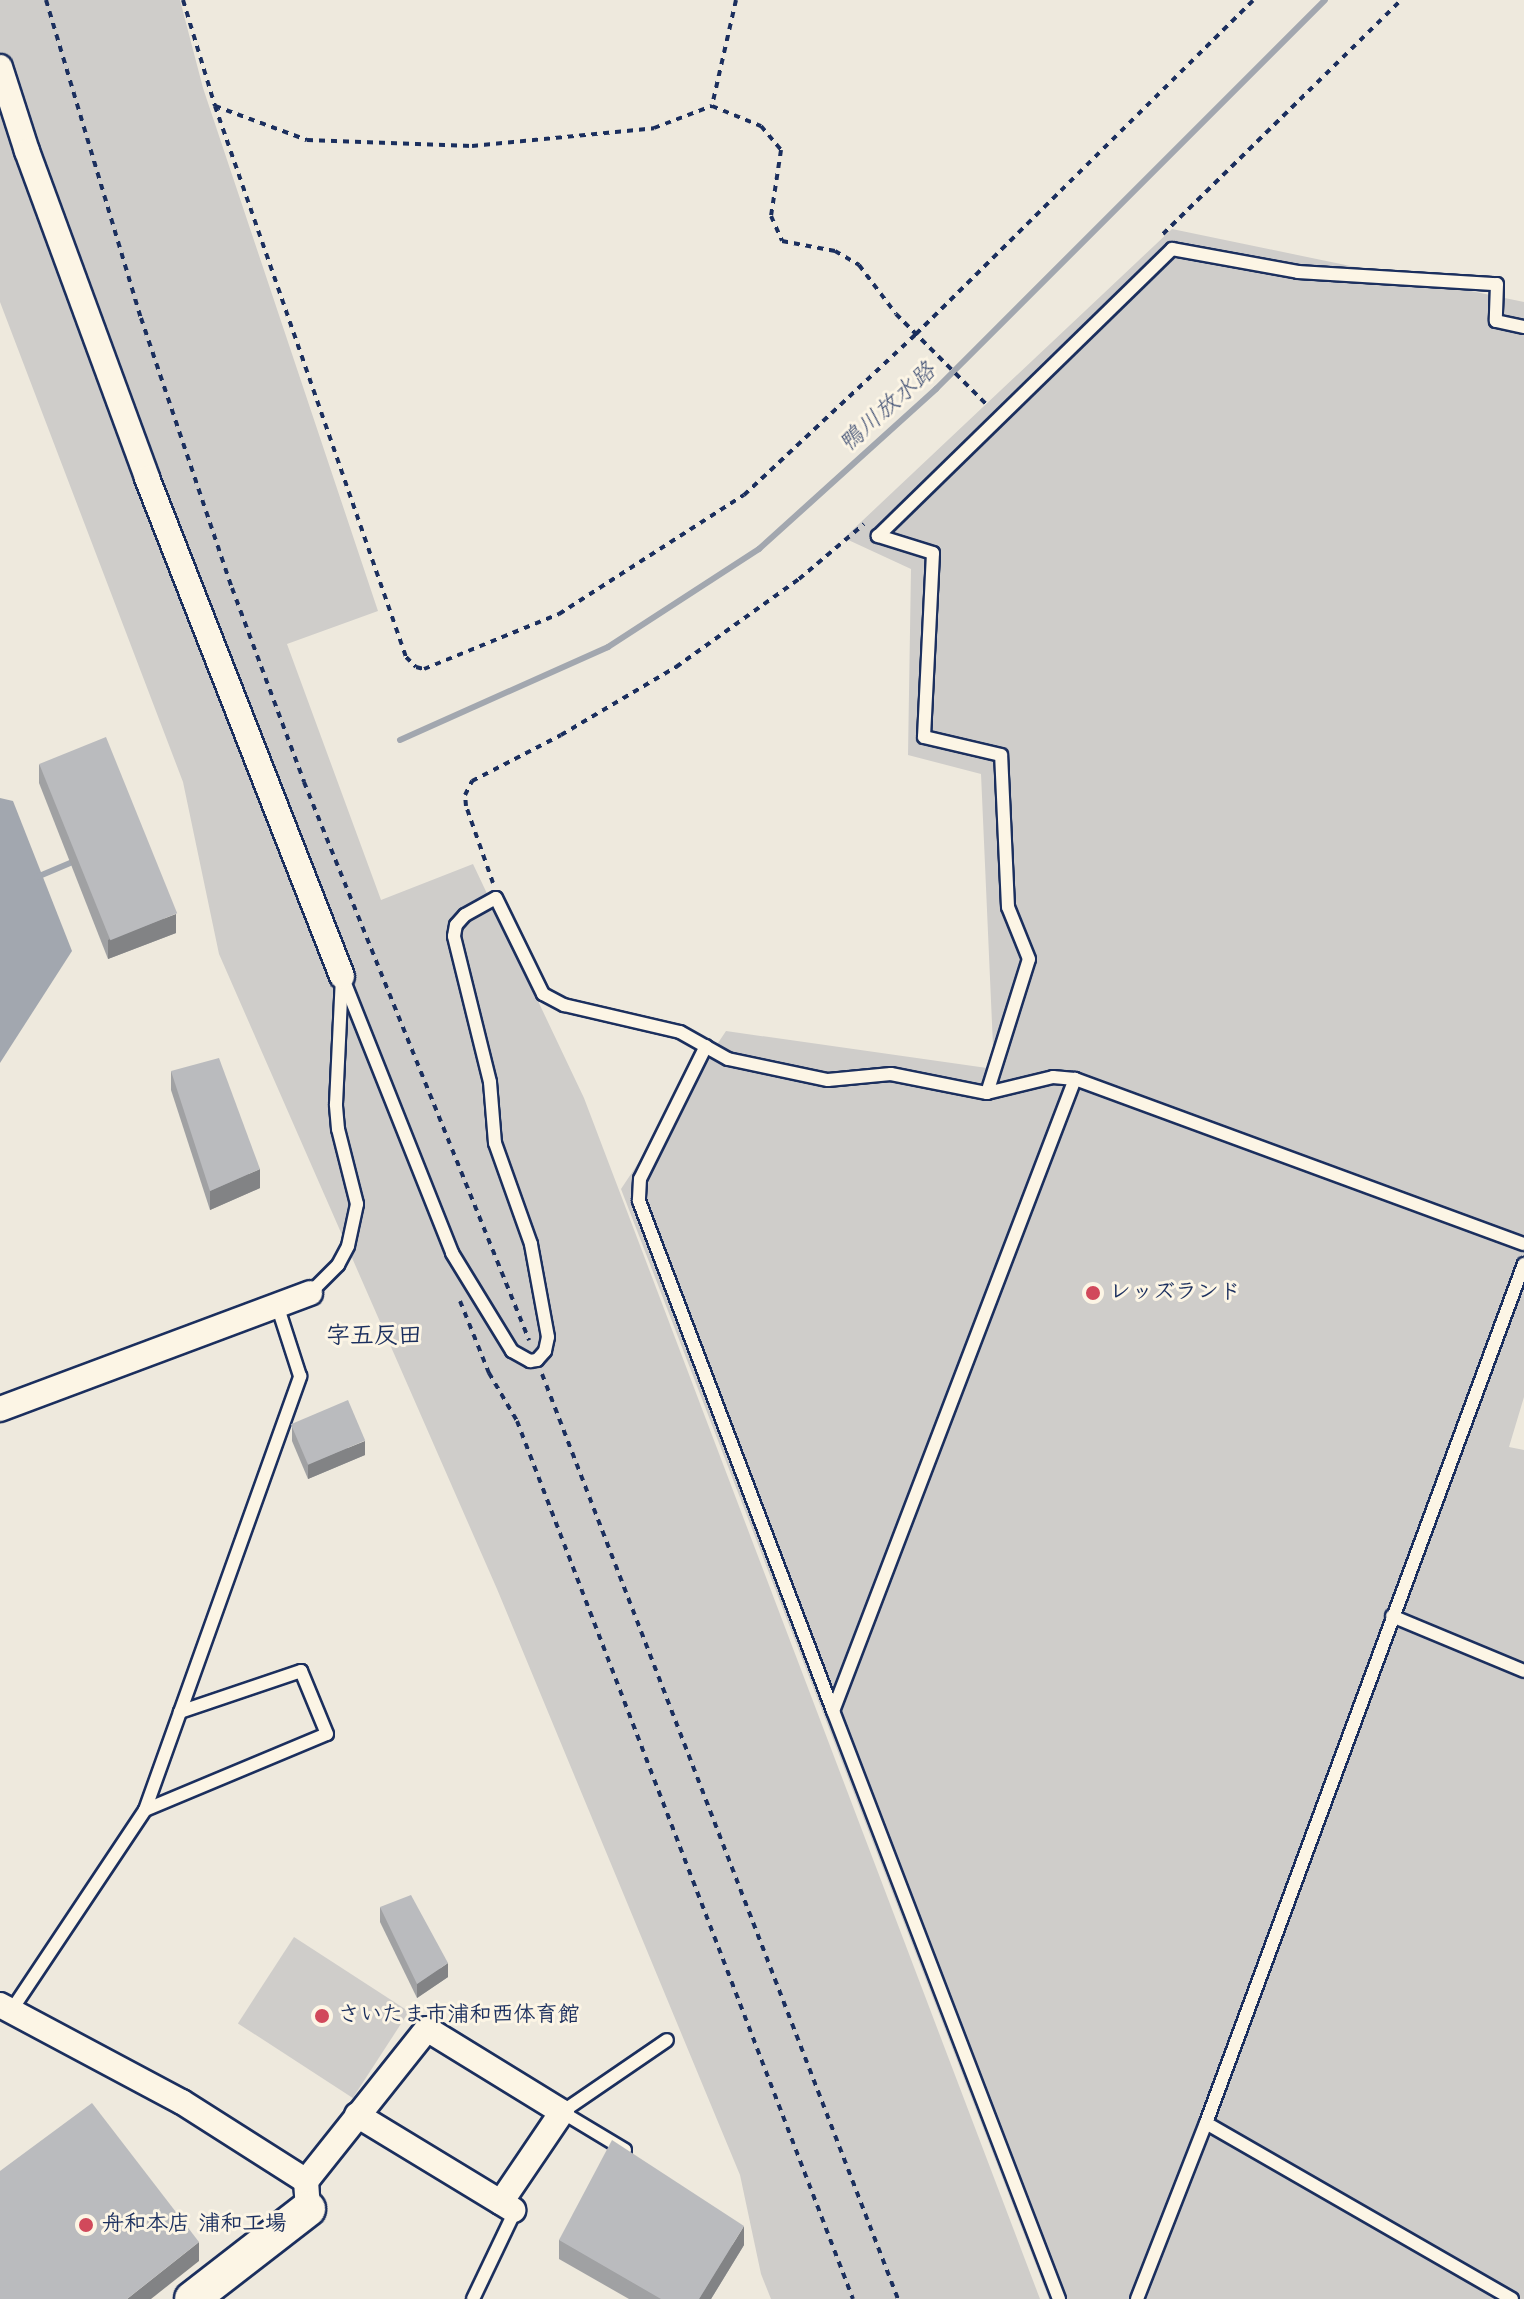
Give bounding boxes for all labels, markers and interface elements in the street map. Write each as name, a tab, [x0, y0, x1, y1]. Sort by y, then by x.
water label: 鴨川放水路	[834, 357, 942, 459]
place label: レッズランド	[1109, 1280, 1241, 1306]
marker: レッズランド	[1084, 1284, 1102, 1302]
district label: 字五反田	[326, 1323, 422, 1351]
place label: さいたま市浦和西体育館	[338, 2003, 580, 2029]
marker: さいたま市浦和西体育館	[313, 2007, 331, 2025]
place label: 舟和本店 浦和工場	[102, 2212, 286, 2238]
marker: 舟和本店 浦和工場	[77, 2216, 95, 2234]

